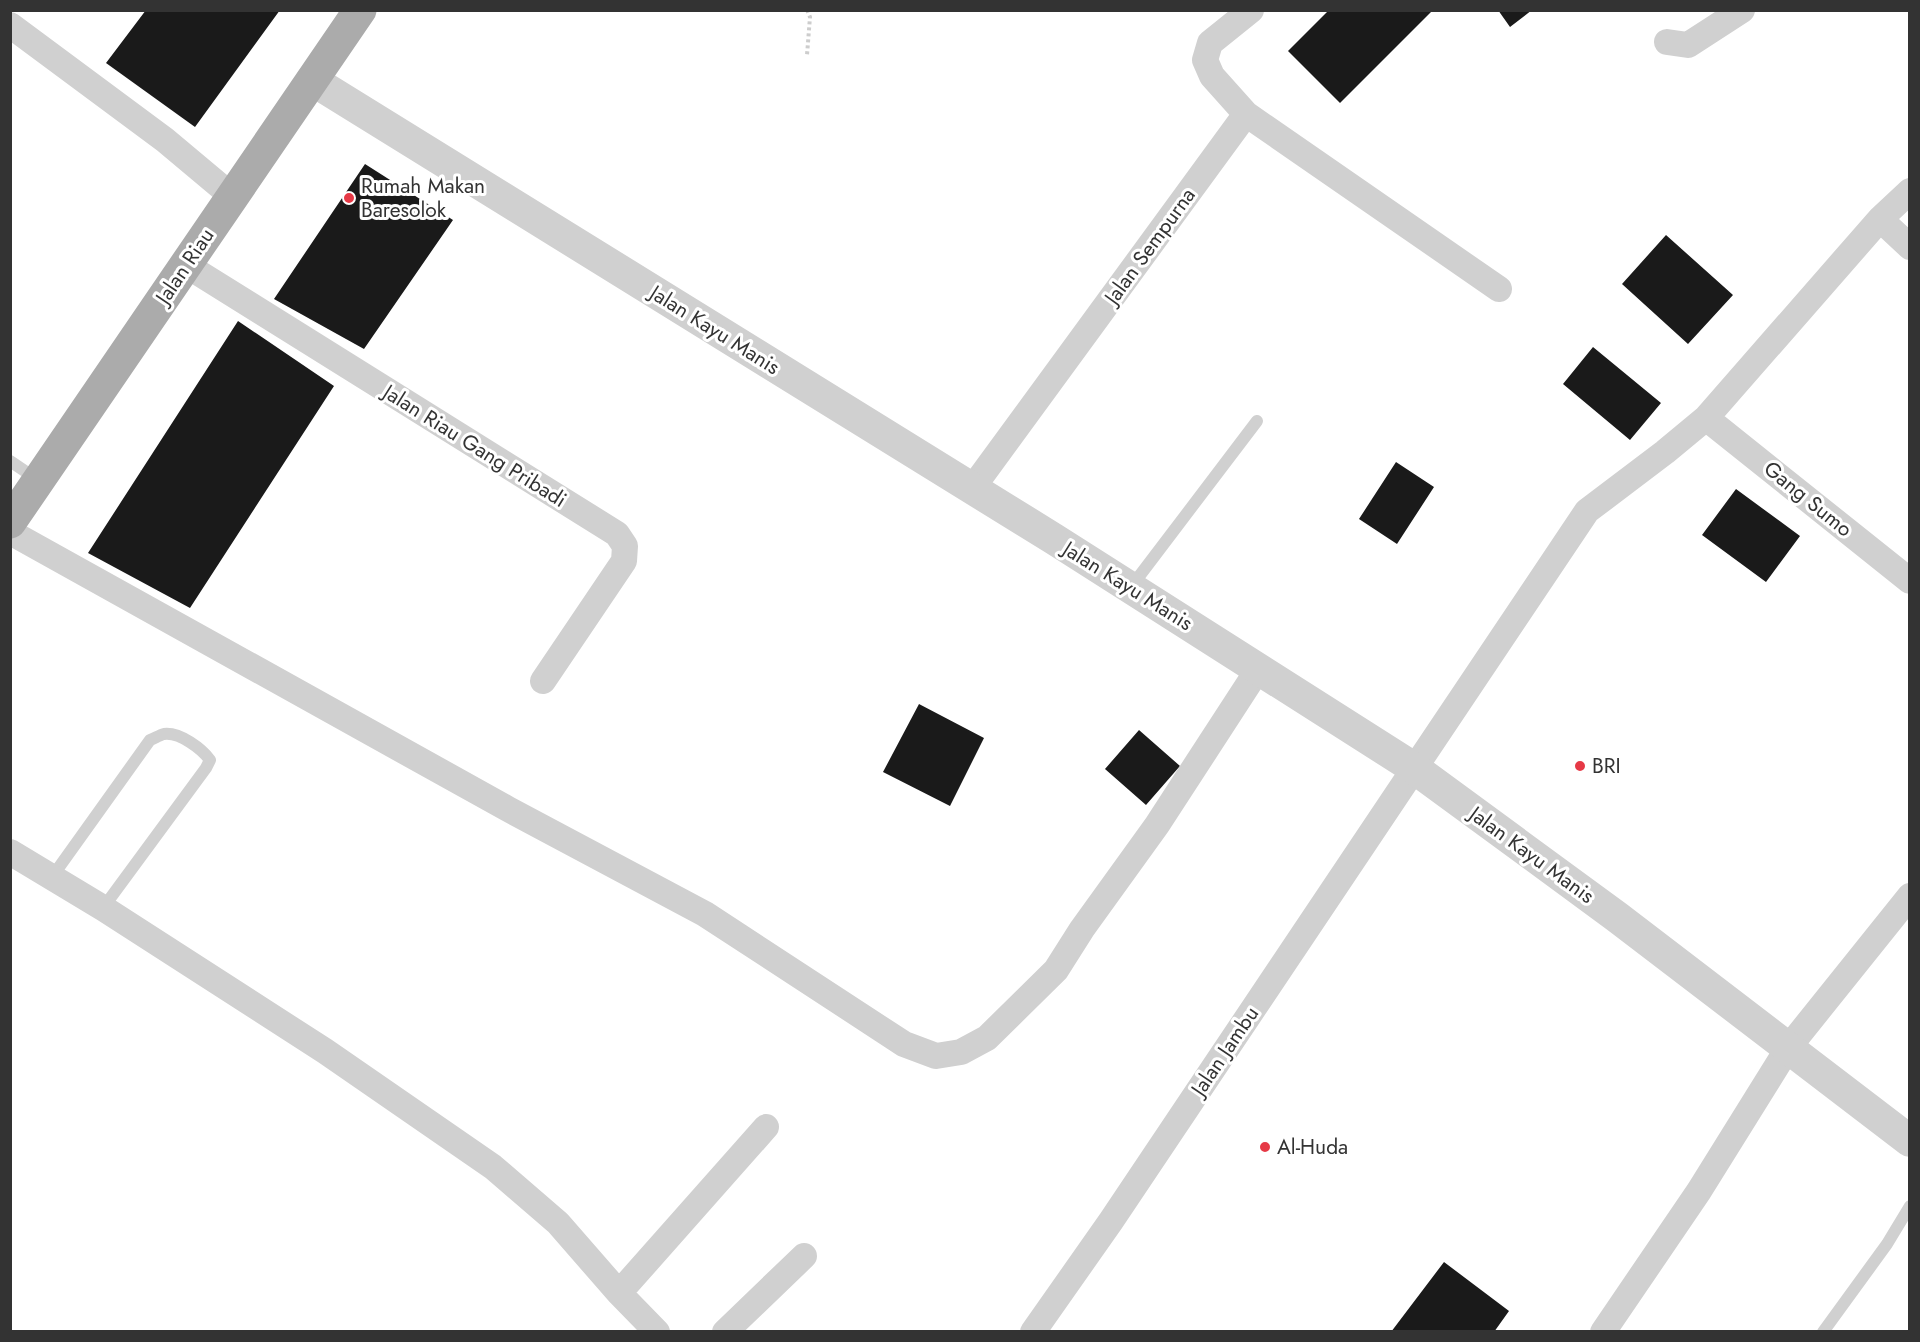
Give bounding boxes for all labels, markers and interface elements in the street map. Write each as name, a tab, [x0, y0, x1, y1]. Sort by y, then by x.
place label: Rumah Makan Baresolok	[361, 171, 485, 225]
street label: Jalan Sempurna	[1096, 182, 1203, 313]
marker: Rumah Makan Baresolok	[342, 191, 356, 205]
street label: Jalan Riau	[147, 222, 221, 312]
street label: Jalan Kayu Manis	[642, 277, 786, 382]
street label: Jalan Riau Gang Pribadi	[375, 376, 572, 515]
street label: Gang Sumo	[1757, 454, 1859, 544]
street label: Jalan Kayu Manis	[1055, 533, 1199, 638]
place label: BRI	[1592, 751, 1621, 781]
marker: BRI	[1573, 759, 1587, 773]
street label: Jalan Kayu Manis	[1461, 798, 1601, 911]
street label: Jalan Jambu	[1182, 1000, 1266, 1104]
place label: Al-Huda	[1277, 1132, 1348, 1162]
marker: Al-Huda	[1258, 1140, 1272, 1154]

